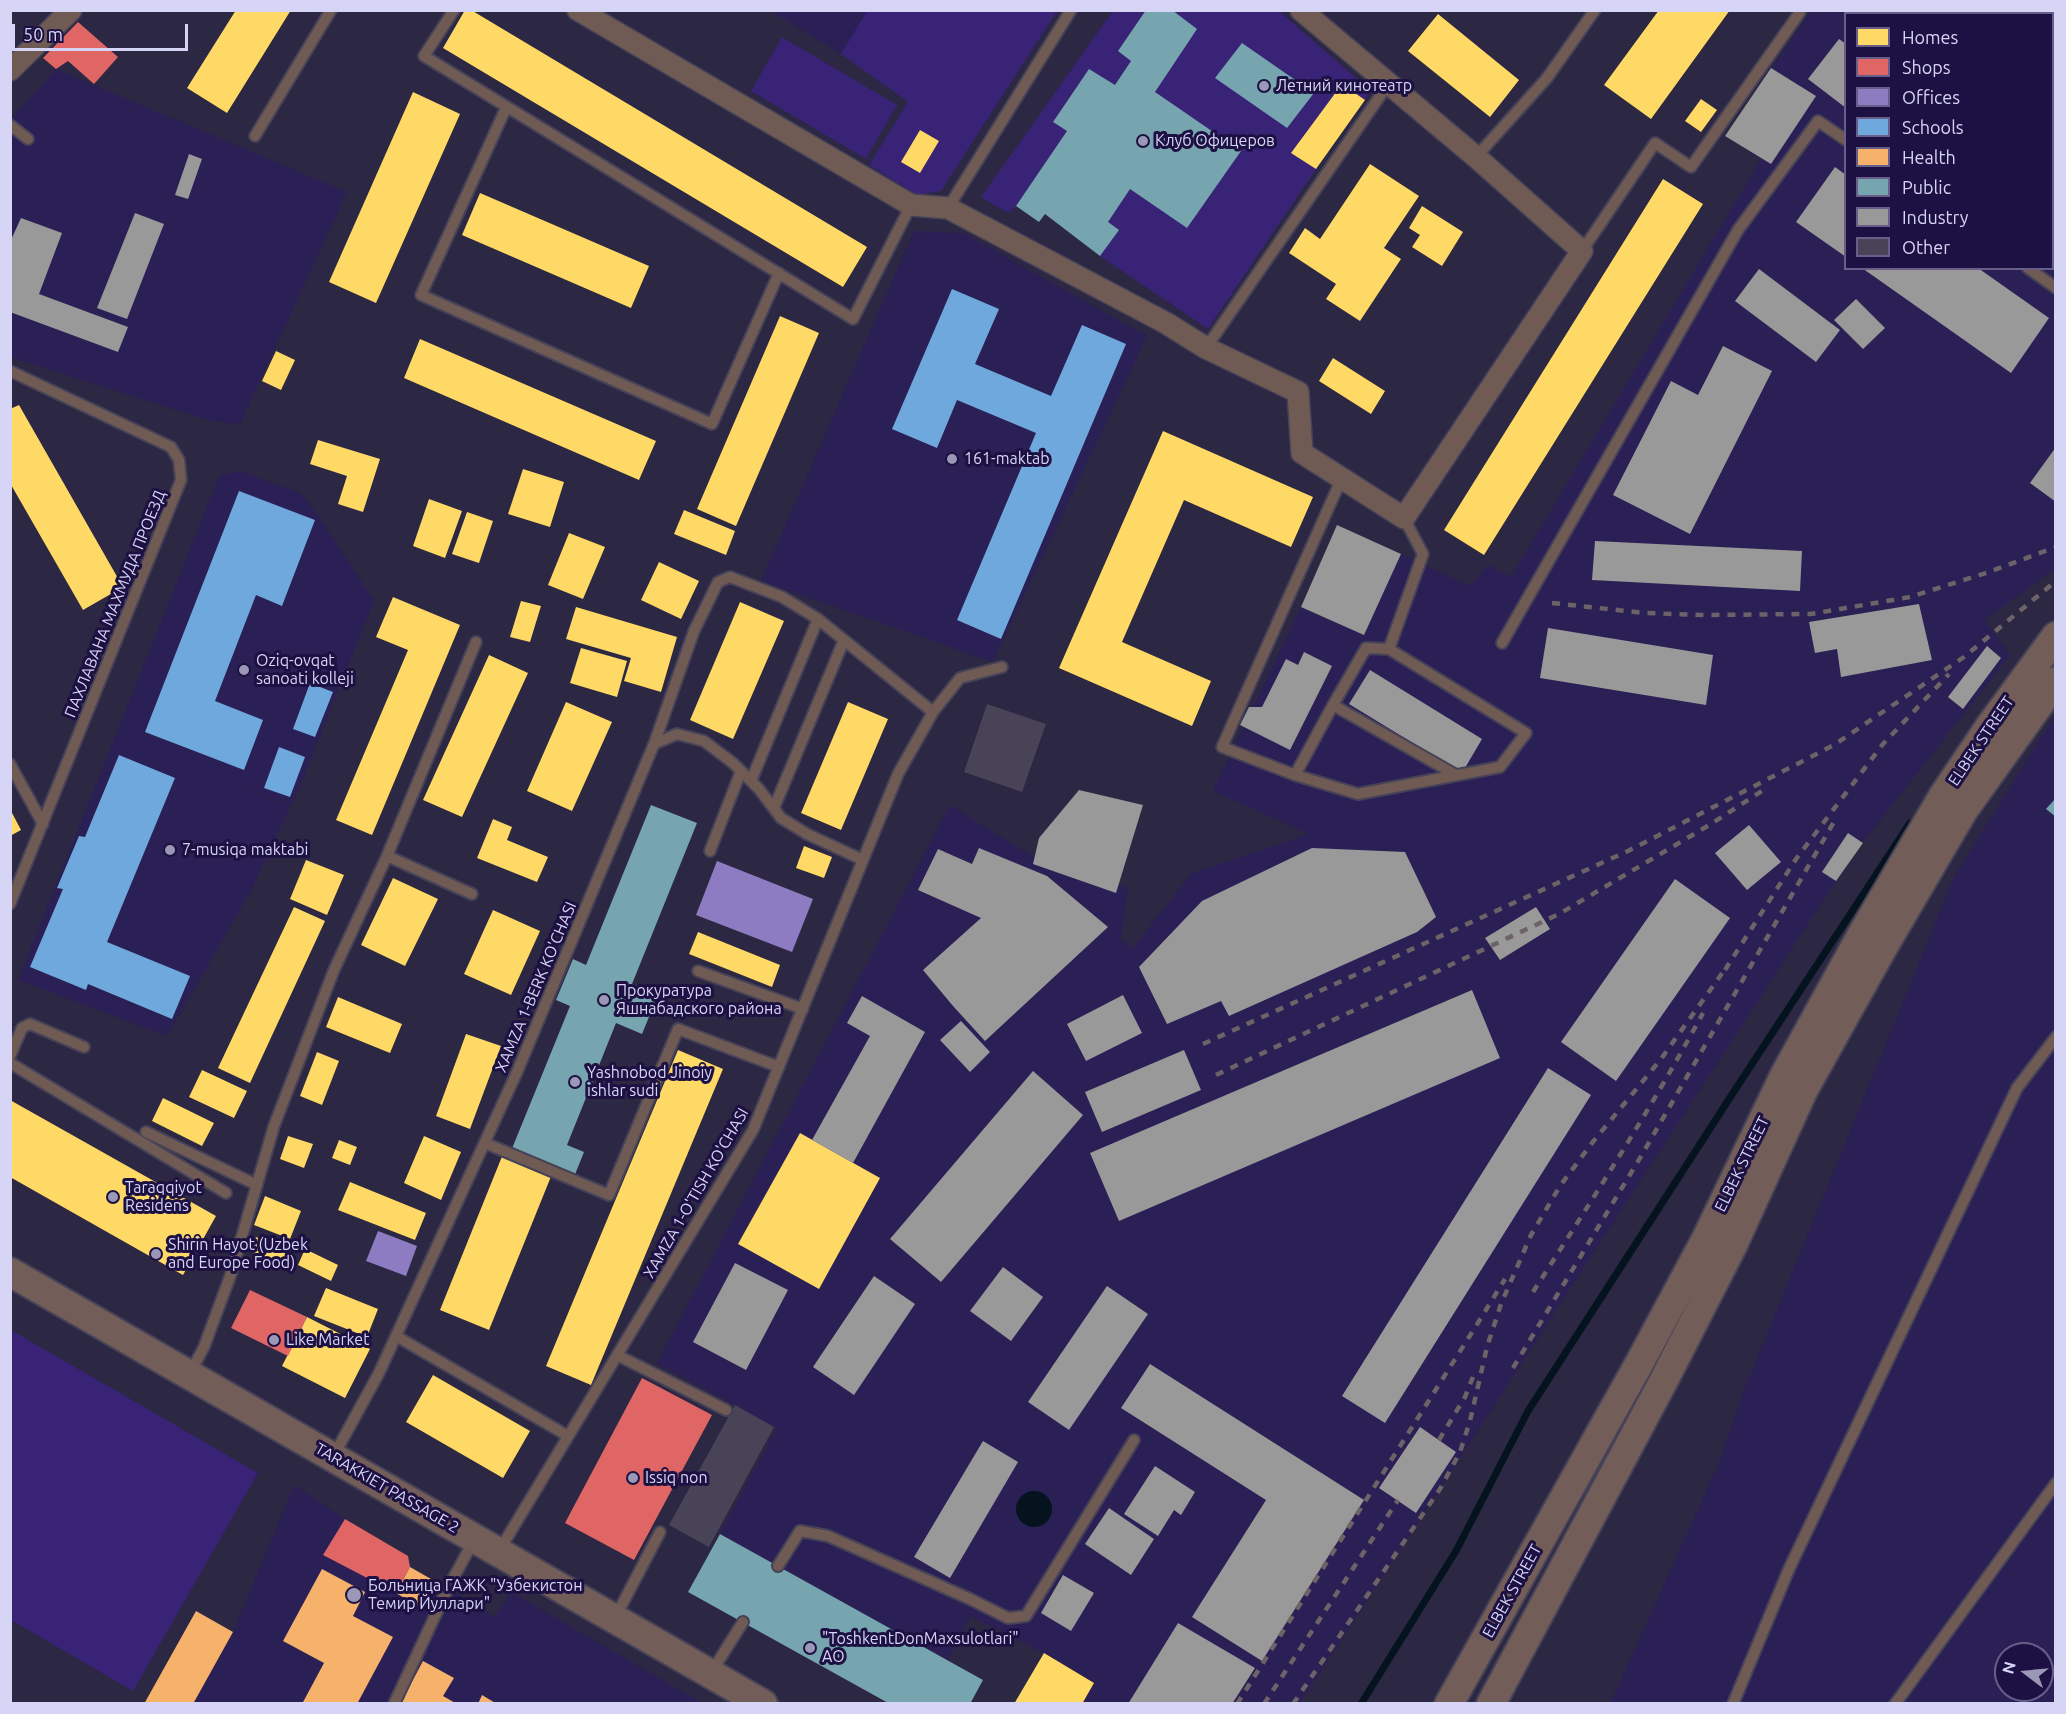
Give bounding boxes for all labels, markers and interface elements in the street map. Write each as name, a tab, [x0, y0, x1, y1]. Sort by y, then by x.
scale bar	[15, 12, 190, 50]
legend	[1844, 12, 2054, 270]
text: 50 m	[23, 24, 63, 44]
text: Homes	[1902, 27, 1958, 47]
text: Shops	[1902, 57, 1951, 77]
place label: Летний кинотеатр	[1276, 76, 1412, 96]
marker: Летний кинотеатр	[1257, 79, 1271, 93]
text: Offices	[1902, 87, 1960, 107]
text: Schools	[1902, 117, 1964, 137]
place label: Клуб Офицеров	[1155, 131, 1275, 151]
marker: Клуб Офицеров	[1136, 134, 1150, 148]
text: Health	[1902, 147, 1956, 167]
text: Public	[1902, 177, 1951, 197]
text: Industry	[1902, 207, 1968, 227]
text: Other	[1902, 237, 1950, 257]
place label: 161-maktab	[964, 449, 1050, 469]
marker: 161-maktab	[945, 452, 959, 466]
street label: ПАХЛАВАНА МАХМУДА ПРОЕЗД	[61, 488, 169, 720]
place label: Oziq-ovqat sanoati kolleji	[256, 651, 354, 689]
marker: Oziq-ovqat sanoati kolleji	[237, 663, 251, 677]
street label: ELBEK STREET	[1944, 693, 2018, 789]
place label: 7-musiqa maktabi	[182, 840, 308, 860]
marker: 7-musiqa maktabi	[163, 843, 177, 857]
street label: XAMZA 1-BERK KO'CHASI	[491, 899, 581, 1075]
place label: Прокуратура Яшнабадского района	[616, 981, 782, 1019]
marker: Прокуратура Яшнабадского района	[597, 993, 611, 1007]
place label: Yashnobod Jinoiy ishlar sudi	[587, 1063, 712, 1101]
marker: Yashnobod Jinoiy ishlar sudi	[568, 1075, 582, 1089]
street label: XAMZA 1-O'TISH KO'CHASI	[639, 1105, 753, 1281]
street label: ELBEK STREET	[1711, 1113, 1773, 1215]
place label: Taraqqiyot Residens	[125, 1178, 202, 1216]
marker: Taraqqiyot Residens	[106, 1190, 120, 1204]
place label: Shirin Hayot (Uzbek and Europe Food)	[168, 1235, 308, 1273]
marker: Shirin Hayot (Uzbek and Europe Food)	[149, 1247, 163, 1261]
place label: Like Market	[286, 1330, 369, 1350]
marker: Like Market	[267, 1333, 281, 1347]
street label: TARAKKIET PASSAGE 2	[312, 1439, 462, 1537]
place label: Issiq non	[645, 1468, 708, 1488]
marker: Issiq non	[626, 1471, 640, 1485]
street label: ELBEK STREET	[1478, 1541, 1546, 1641]
place label: Больница ГАЖК "Узбекистон Темир Йуллари"	[368, 1576, 583, 1614]
marker: Больница ГАЖК "Узбекистон Темир Йуллари"	[345, 1586, 363, 1604]
place label: "ToshkentDonMaxsulotlari" AO	[822, 1629, 1019, 1667]
marker: "ToshkentDonMaxsulotlari" AO	[803, 1641, 817, 1655]
north arrow	[1994, 1642, 2054, 1702]
text: N	[1998, 1659, 2019, 1676]

